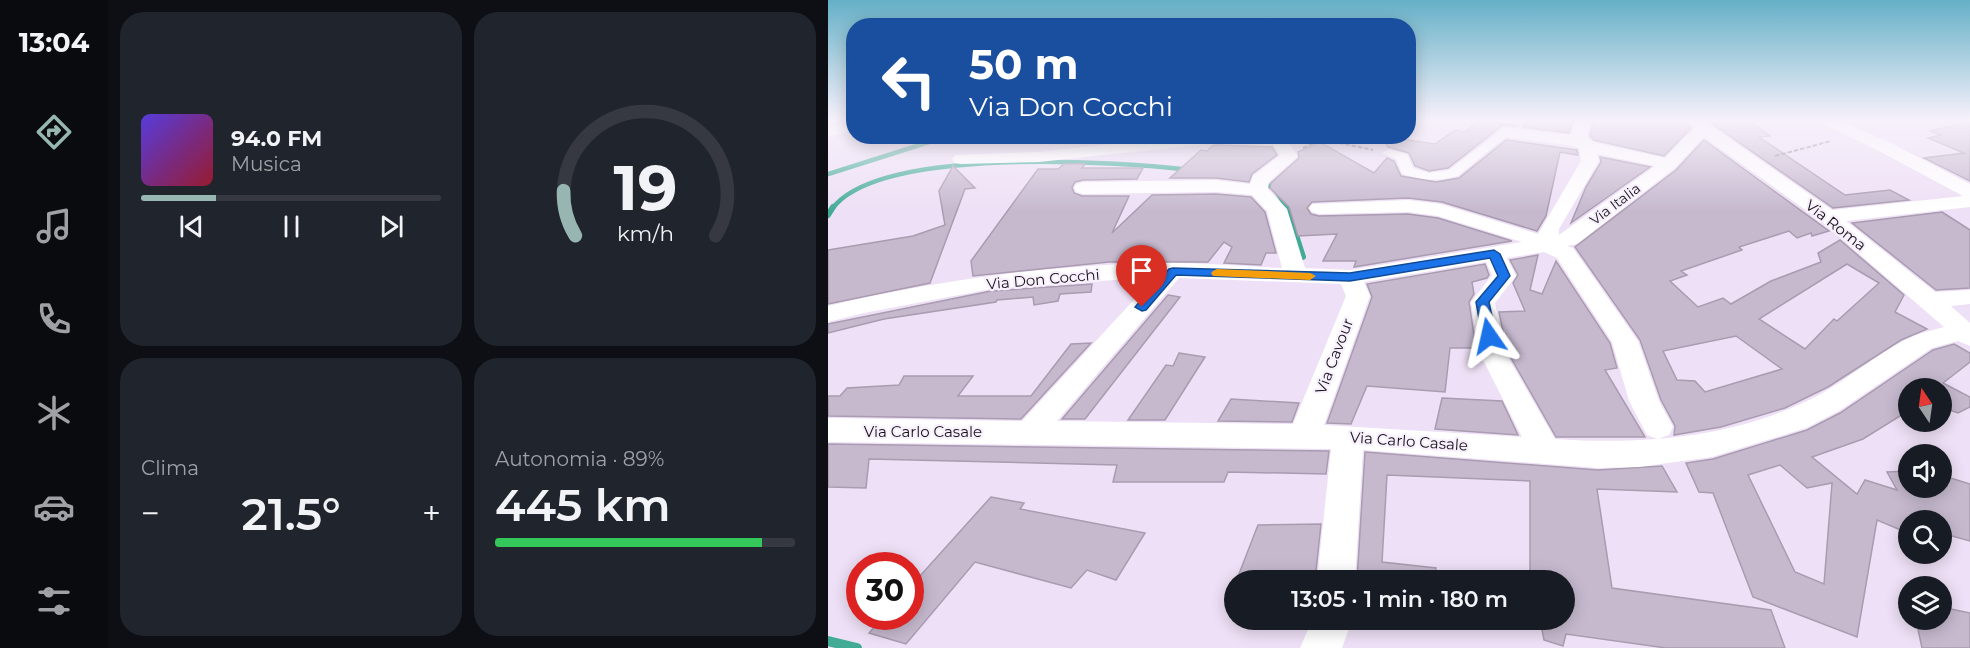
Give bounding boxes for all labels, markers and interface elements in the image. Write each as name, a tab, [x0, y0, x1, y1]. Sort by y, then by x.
text: 13:04	[19, 26, 89, 59]
text: 50 m	[969, 38, 1078, 90]
icon: left	[870, 42, 948, 120]
text: Via Don Cocchi	[969, 90, 1173, 123]
icon: directions	[33, 111, 75, 153]
text: 94.0 FM	[231, 125, 322, 152]
text: 19	[613, 150, 677, 226]
text: Musica	[231, 152, 302, 176]
street label: Via Italia	[1586, 179, 1644, 229]
street label: Via Roma	[1802, 195, 1870, 255]
icon: music	[33, 205, 75, 247]
icon: previous	[175, 210, 208, 243]
icon: pause	[275, 210, 308, 243]
icon: next	[375, 210, 408, 243]
text: km/h	[616, 220, 674, 246]
pin	[1116, 245, 1167, 307]
icon: arrive	[1125, 254, 1158, 287]
street label: Via Don Cocchi	[986, 265, 1100, 293]
icon: phone	[33, 298, 75, 340]
position arrow	[1457, 304, 1521, 368]
street label: Via Cavour	[1311, 315, 1357, 397]
north arrow	[1898, 378, 1952, 432]
map controls	[1898, 378, 1952, 630]
icon: climate	[33, 392, 75, 434]
street label: Via Carlo Casale	[864, 422, 982, 441]
street label: Via Carlo Casale	[1349, 427, 1469, 455]
button: sound	[1898, 444, 1952, 498]
text: Autonomia · 89%	[495, 447, 664, 471]
text: Clima	[141, 456, 199, 480]
text: 445 km	[495, 477, 671, 532]
icon: car	[33, 486, 75, 528]
text: 21.5°	[241, 486, 341, 541]
text: −	[141, 493, 160, 533]
text: +	[422, 493, 441, 533]
button: search	[1898, 510, 1952, 564]
speed limit sign: 30	[846, 552, 924, 630]
button: layers	[1898, 576, 1952, 630]
icon: filters	[33, 580, 75, 622]
text: 13:05 · 1 min · 180 m	[1291, 586, 1508, 613]

